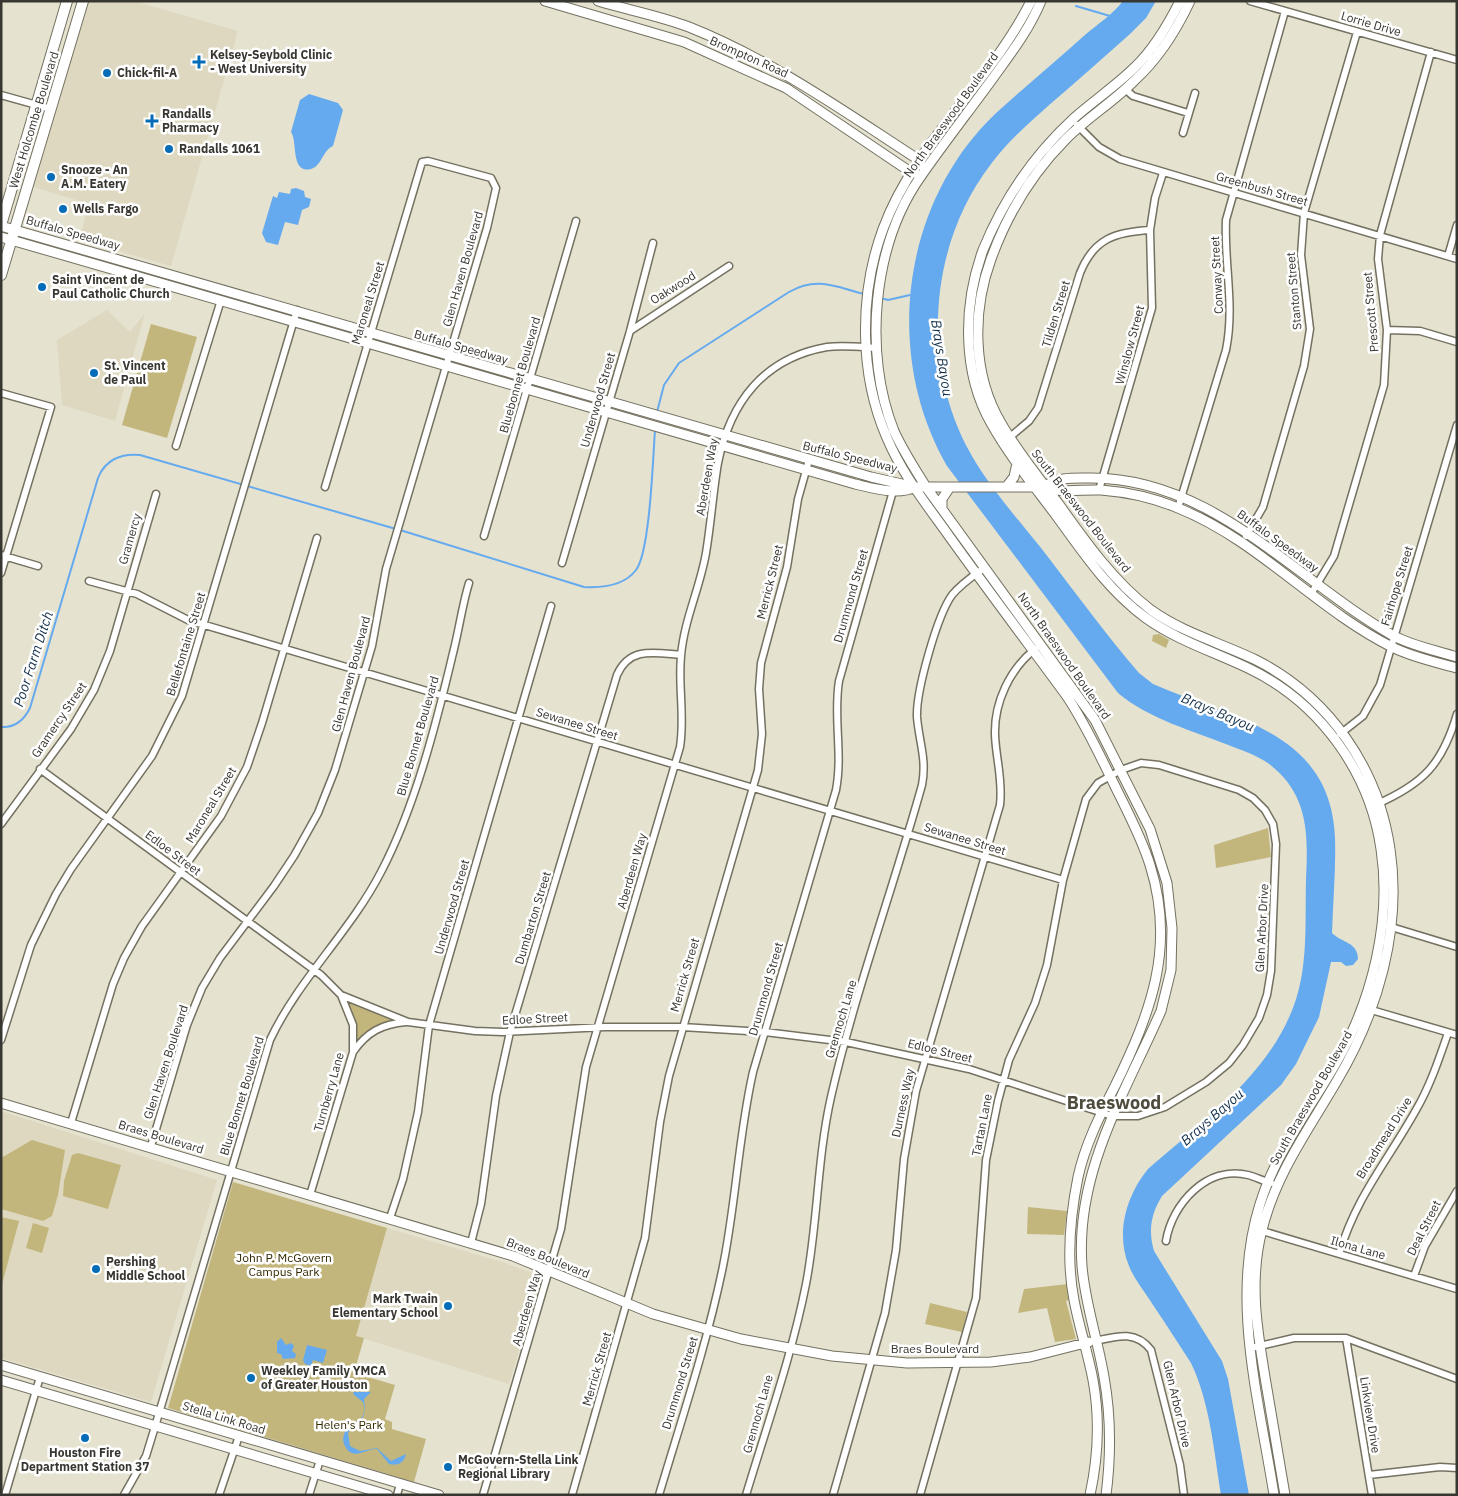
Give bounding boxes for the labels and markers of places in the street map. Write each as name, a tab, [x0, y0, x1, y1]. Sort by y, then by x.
place label: Kelsey-Seybold Clinic - West University	[210, 47, 332, 76]
marker: Kelsey-Seybold Clinic - West University	[192, 55, 206, 69]
place label: Chick-fil-A	[117, 65, 177, 80]
marker: Chick-fil-A	[101, 67, 113, 79]
place label: Randalls Pharmacy	[162, 106, 219, 135]
marker: Randalls Pharmacy	[146, 115, 158, 127]
place label: Randalls 1061	[179, 141, 260, 156]
marker: Randalls 1061	[163, 143, 175, 155]
place label: Snooze - An A.M. Eatery	[61, 162, 128, 191]
marker: Snooze - An A.M. Eatery	[45, 171, 57, 183]
place label: Wells Fargo	[73, 201, 139, 216]
marker: Wells Fargo	[57, 203, 69, 215]
place label: Saint Vincent de Paul Catholic Church	[52, 272, 170, 301]
marker: Saint Vincent de Paul Catholic Church	[36, 281, 48, 293]
place label: St. Vincent de Paul	[104, 358, 166, 387]
marker: St. Vincent de Paul	[88, 367, 100, 379]
place label: Pershing Middle School	[106, 1254, 185, 1283]
marker: Pershing Middle School	[90, 1263, 102, 1275]
place label: Mark Twain Elementary School	[332, 1291, 438, 1320]
marker: Mark Twain Elementary School	[442, 1300, 454, 1312]
place label: Weekley Family YMCA of Greater Houston	[261, 1363, 386, 1392]
marker: Weekley Family YMCA of Greater Houston	[245, 1372, 257, 1384]
marker: Houston Fire Department Station 37	[79, 1432, 91, 1444]
place label: Houston Fire Department Station 37	[21, 1445, 149, 1474]
place label: McGovern-Stella Link Regional Library	[458, 1452, 579, 1481]
marker: McGovern-Stella Link Regional Library	[442, 1461, 454, 1473]

